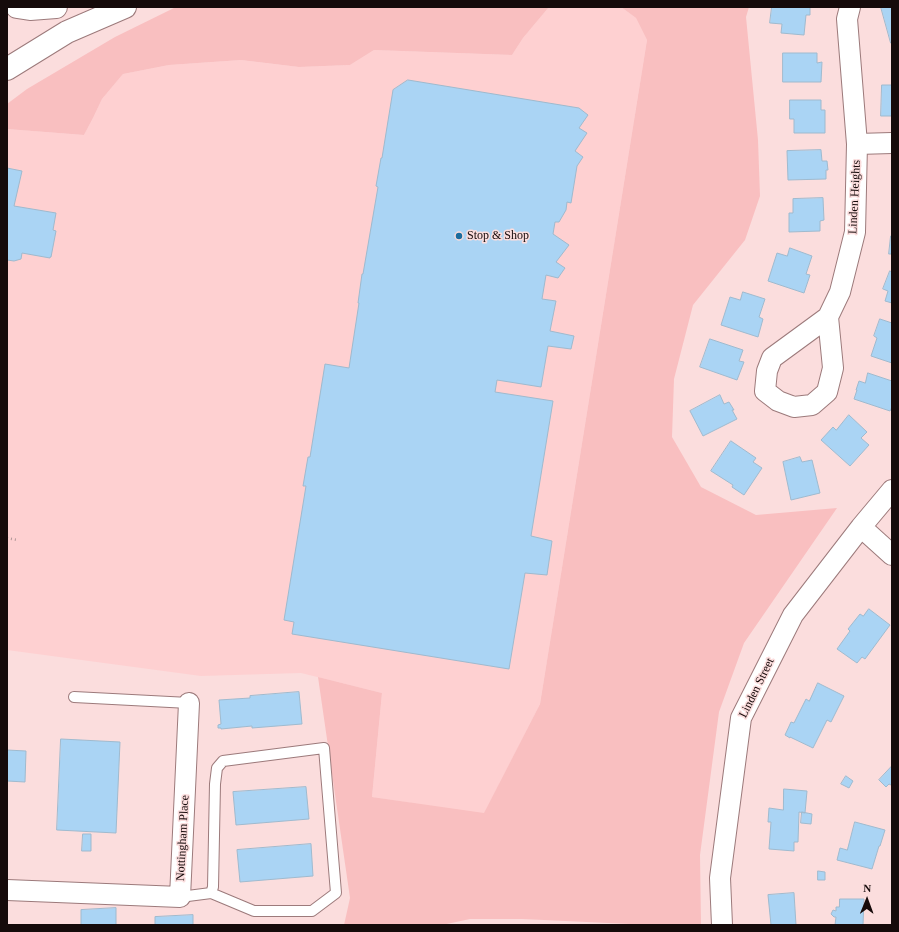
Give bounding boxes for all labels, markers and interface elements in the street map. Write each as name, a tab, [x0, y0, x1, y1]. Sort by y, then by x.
street label: Linden Heights	[846, 160, 864, 234]
place label: Stop & Shop	[467, 229, 529, 243]
marker: Stop & Shop	[454, 231, 464, 241]
street label: Linden Street	[736, 656, 778, 720]
street label: Nottingham Place	[174, 795, 192, 881]
north arrow	[847, 880, 887, 920]
text: N	[863, 882, 871, 894]

